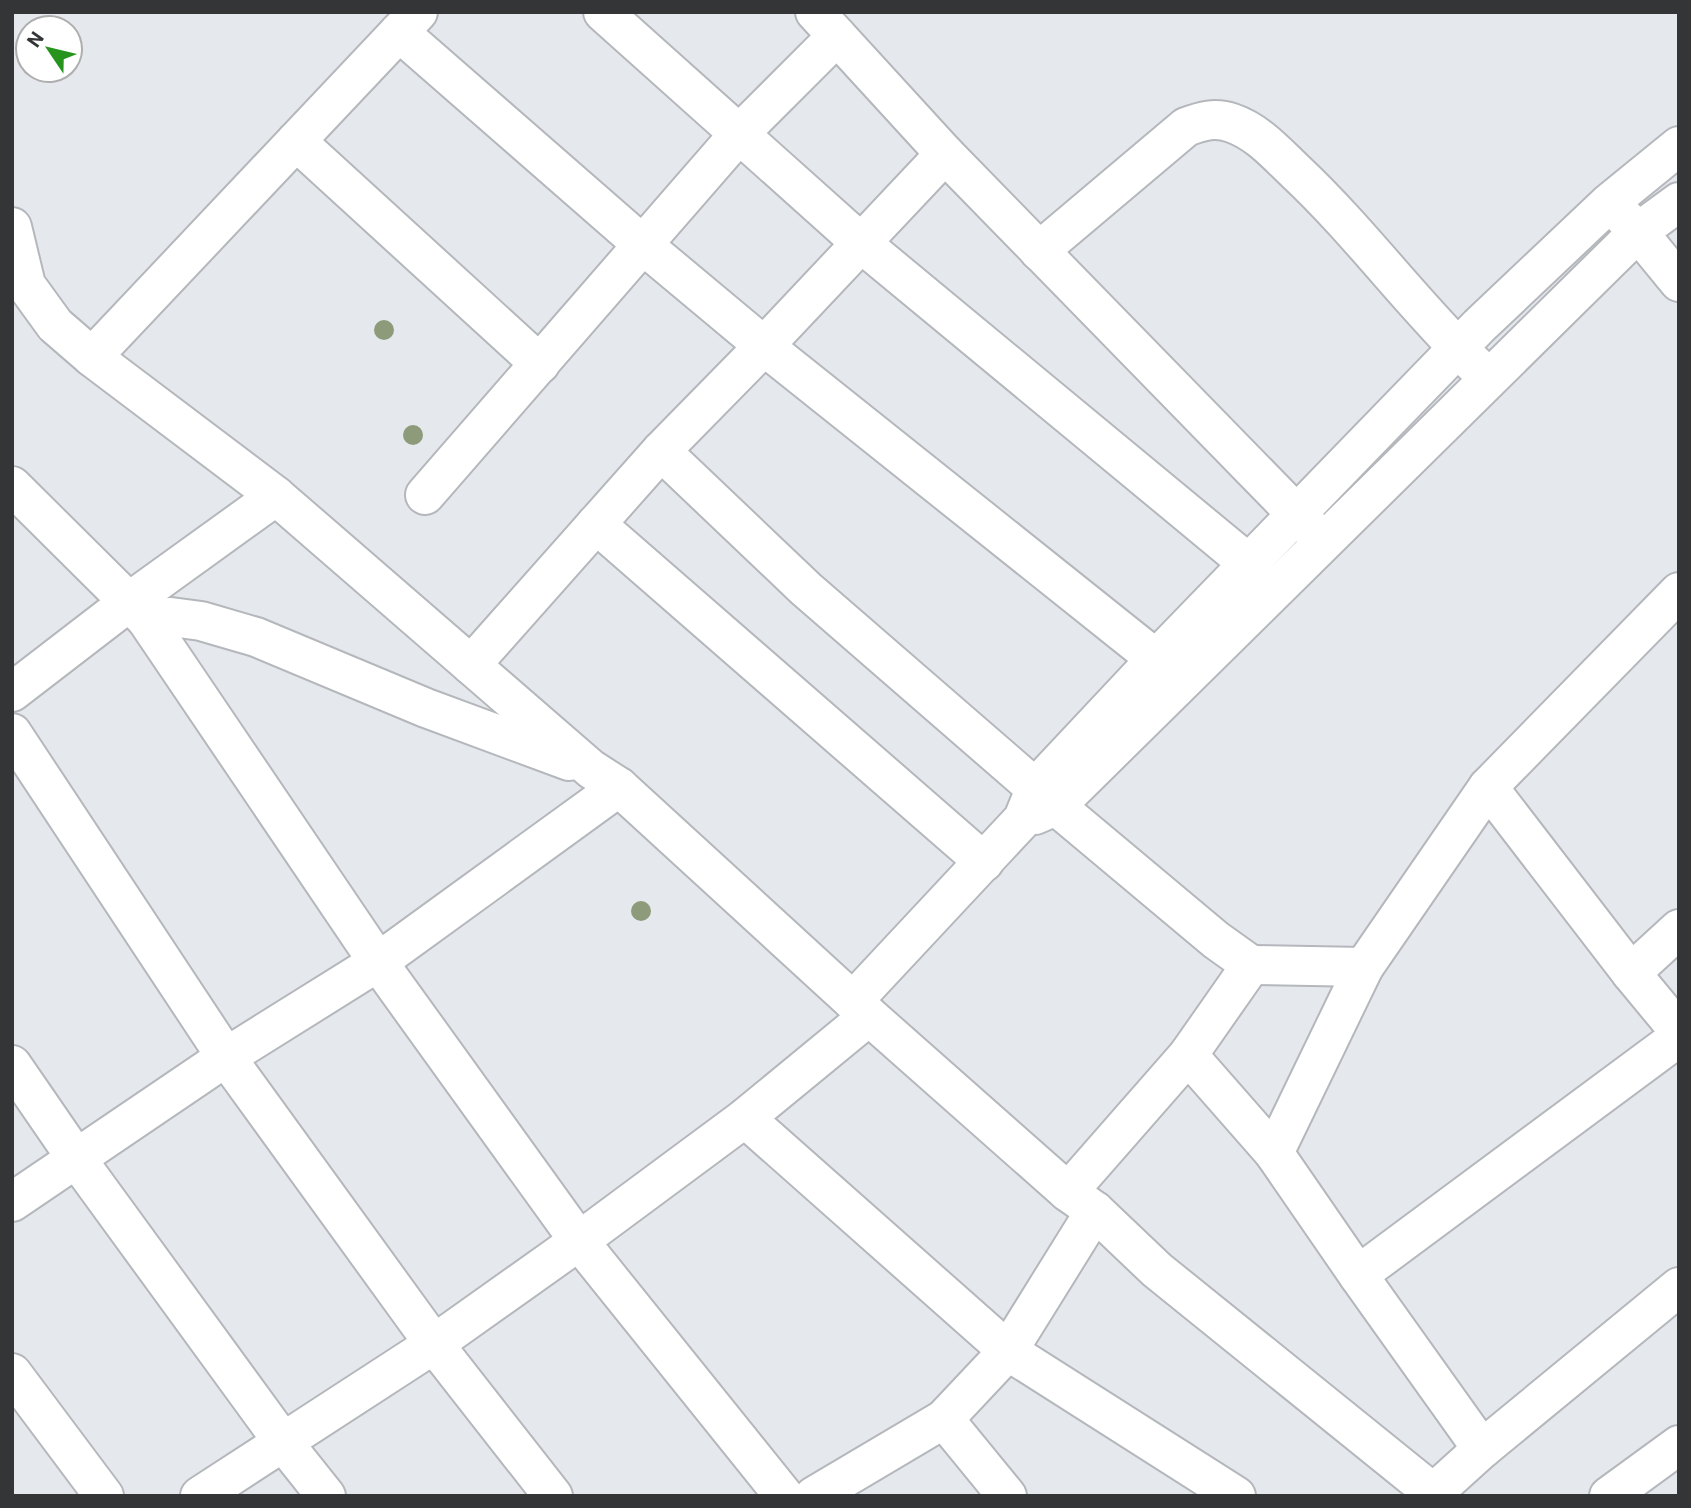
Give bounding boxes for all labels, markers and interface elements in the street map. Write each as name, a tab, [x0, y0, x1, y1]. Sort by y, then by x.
north arrow	[14, 14, 84, 84]
text: N	[22, 27, 49, 52]

